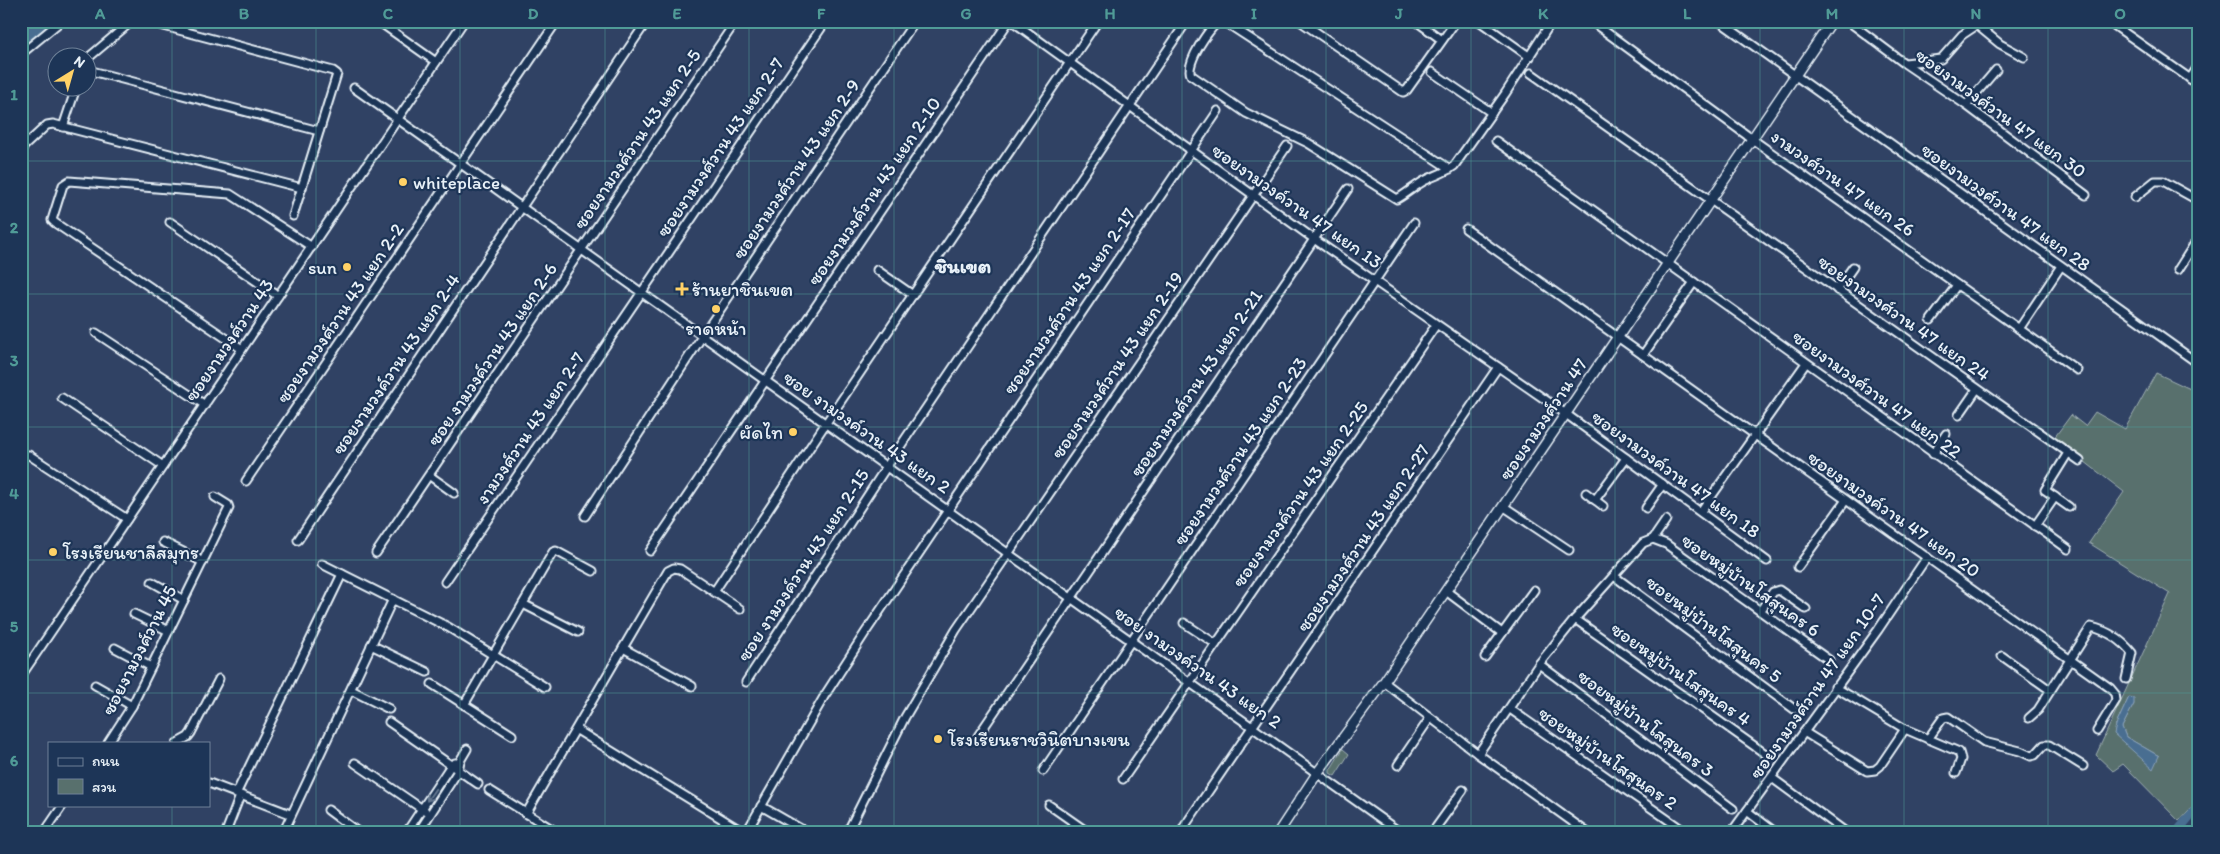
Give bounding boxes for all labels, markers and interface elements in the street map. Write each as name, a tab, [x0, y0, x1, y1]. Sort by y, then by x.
text: A	[94, 4, 106, 23]
text: B	[239, 4, 250, 23]
text: C	[383, 4, 394, 23]
text: D	[528, 4, 539, 23]
text: E	[673, 4, 682, 23]
text: F	[817, 4, 826, 23]
text: G	[960, 4, 972, 23]
text: H	[1104, 4, 1116, 23]
text: I	[1251, 4, 1257, 23]
text: J	[1394, 4, 1403, 23]
text: K	[1538, 4, 1549, 23]
text: L	[1683, 4, 1692, 23]
text: M	[1826, 4, 1838, 23]
text: N	[1971, 4, 1981, 23]
text: O	[2114, 4, 2126, 23]
street label: ซอยงามวงศ์วาน 47 แยก 30	[1911, 43, 2091, 183]
street label: ซอยงามวงศ์วาน 43 แยก 2-5	[568, 45, 706, 233]
north arrow	[48, 48, 98, 98]
text: N	[71, 52, 88, 72]
street label: ซอยงามวงศ์วาน 43 แยก 2-7	[651, 53, 789, 241]
street label: ซอยงามวงศ์วาน 43 แยก 2-9	[727, 75, 865, 263]
text: 1	[10, 85, 18, 104]
street label: ซอยงามวงค์วาน 43 แยก 2-10	[802, 92, 946, 290]
street label: งามวงศ์วาน 47 แยก 26	[1766, 125, 1920, 241]
street label: ซอยงามวงศ์วาน 47 แยก 28	[1917, 138, 2095, 276]
street label: ซอยงามวงค์วาน 47 แยก 13	[1207, 139, 1387, 273]
place label: whiteplace	[413, 171, 500, 194]
marker: whiteplace	[397, 176, 409, 188]
street label: ซอยงามวงศ์วาน 43 แยก 2-17	[998, 203, 1140, 399]
text: 2	[10, 218, 19, 237]
street label: ซอยงามวงศ์วาน 43 แยก 2-2	[271, 219, 409, 407]
street label: ซอยงามวงศ์วาน 47 แยก 24	[1814, 250, 1994, 386]
district label: ชินเขต	[934, 254, 991, 278]
place label: sun	[308, 256, 337, 279]
street label: ซอย งามวงค์วาน 43 แยก 2-6	[422, 258, 562, 450]
marker: sun	[341, 261, 353, 273]
street label: ซอยงามวงศ์วาน 43 แยก 2-19	[1046, 267, 1188, 463]
street label: ซอยงามวงค์วาน 43 แยก 2-4	[327, 269, 465, 459]
street label: ซอยงามวงศ์วาน 43	[180, 274, 278, 406]
place label: ร้านยาชินเขต	[692, 278, 793, 301]
marker: ร้านยาชินเขต	[676, 283, 688, 295]
street label: ซอยงามวงศ์วาน 43 แยก 2-21	[1125, 285, 1267, 481]
marker: ราดหน้า	[710, 303, 722, 315]
place label: ราดหน้า	[686, 317, 746, 340]
street label: ซอยงามวงศ์วาน 47 แยก 22	[1788, 325, 1966, 463]
street label: งามวงศ์วาน 43 แยก 2-7	[471, 348, 589, 508]
text: 3	[10, 351, 19, 370]
street label: ซอยงามวงศ์วาน 43 แยก 2-23	[1168, 352, 1312, 550]
street label: ซอยงามวงศ์วาน 47	[1494, 354, 1592, 484]
street label: ซอย งามวงค์วาน 43 แยก 2	[779, 366, 955, 498]
street label: ซอยงามวงค์วาน 43 แยก 2-25	[1227, 397, 1373, 591]
street label: ซอยงามวงค์วาน 47 แยก 18	[1587, 405, 1765, 543]
place label: ผัดไท	[740, 421, 783, 444]
marker: ผัดไท	[787, 426, 799, 438]
street label: ซอยงามวงศ์วาน 43 แยก 2-27	[1292, 440, 1434, 636]
street label: ซอยงามวงค์วาน 47 แยก 20	[1803, 446, 1985, 582]
street label: ซอย งามวงค์วาน 43 แยก 2-15	[732, 464, 874, 666]
text: 4	[9, 484, 19, 503]
street label: ซอยหมู่บ้านโสสุนคร 6	[1676, 528, 1825, 643]
place label: โรงเรียนชาลีสมุทร	[62, 541, 199, 565]
marker: โรงเรียนชาลีสมุทร	[47, 546, 59, 558]
street label: ซอยหมู่บ้านโสสุนคร 5	[1640, 570, 1787, 689]
street label: ซอยงามวงศ์วาน 45	[96, 581, 182, 719]
street label: ซอยงามวงศ์วาน 47 แยก 10-7	[1744, 589, 1890, 783]
street label: ซอย งามวงค์วาน 43 แยก 2	[1110, 601, 1286, 733]
text: 5	[10, 617, 19, 636]
street label: ซอยหมู่บ้านโสสุนคร 4	[1605, 617, 1755, 733]
street label: ซอยหมู่บ้านโสสุนคร 3	[1572, 664, 1719, 783]
street label: ซอยหมู่บ้านโสสุนคร 2	[1533, 701, 1682, 816]
place label: โรงเรียนราชวินิตบางเขน	[947, 728, 1130, 751]
marker: โรงเรียนราชวินิตบางเขน	[932, 733, 944, 745]
legend	[48, 742, 210, 806]
text: 6	[10, 751, 19, 770]
text: ถนน	[92, 752, 120, 770]
text: สวน	[92, 778, 117, 796]
one-way arrow	[426, 788, 436, 802]

